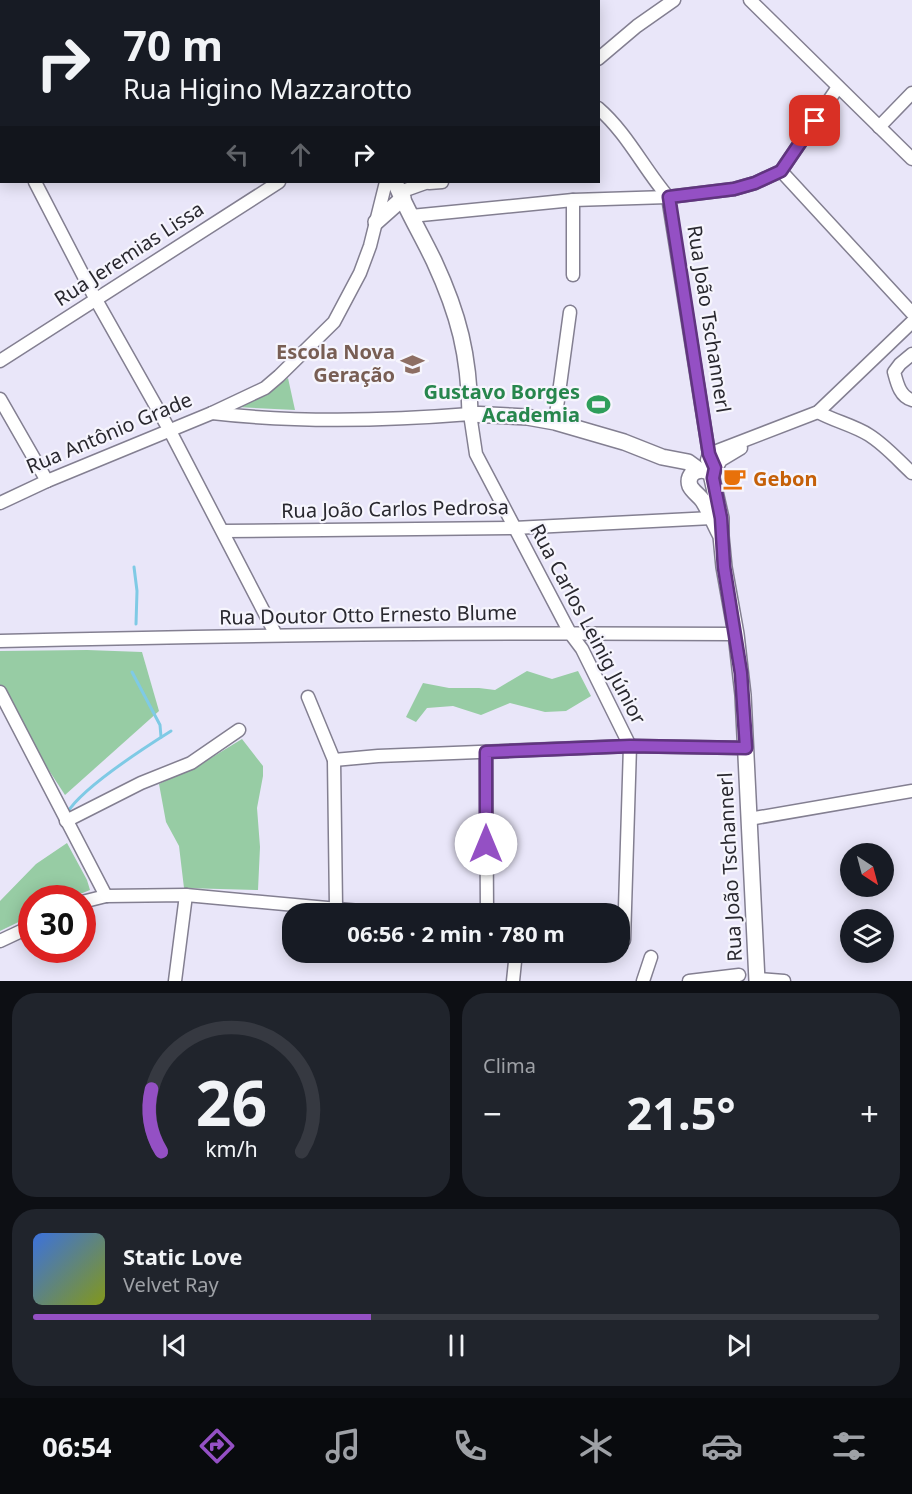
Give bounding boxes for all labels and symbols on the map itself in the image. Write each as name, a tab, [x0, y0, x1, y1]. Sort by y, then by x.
pin	[789, 95, 840, 146]
street label: Rua Jeremias Lissa	[49, 195, 209, 312]
street label: Rua João Tschannerl	[681, 223, 738, 415]
place label: Escola Nova Geração	[276, 338, 395, 388]
school or university icon: Escola Nova Geração	[400, 351, 426, 377]
place label: Gustavo Borges Academia	[424, 378, 580, 428]
street label: Rua Antônio Grade	[22, 385, 196, 480]
sports icon: Gustavo Borges Academia	[585, 391, 611, 417]
place label: Gebon	[753, 465, 818, 492]
cafe icon: Gebon	[722, 466, 748, 492]
street label: Rua João Carlos Pedrosa	[281, 493, 509, 524]
street label: Rua Carlos Leinig Júnior	[524, 519, 653, 729]
street label: Rua Doutor Otto Ernesto Blume	[219, 598, 517, 631]
street label: Rua João Tschannerl	[711, 772, 748, 962]
position arrow	[454, 812, 518, 876]
north arrow	[840, 843, 894, 897]
speed limit sign: 30	[18, 885, 96, 963]

